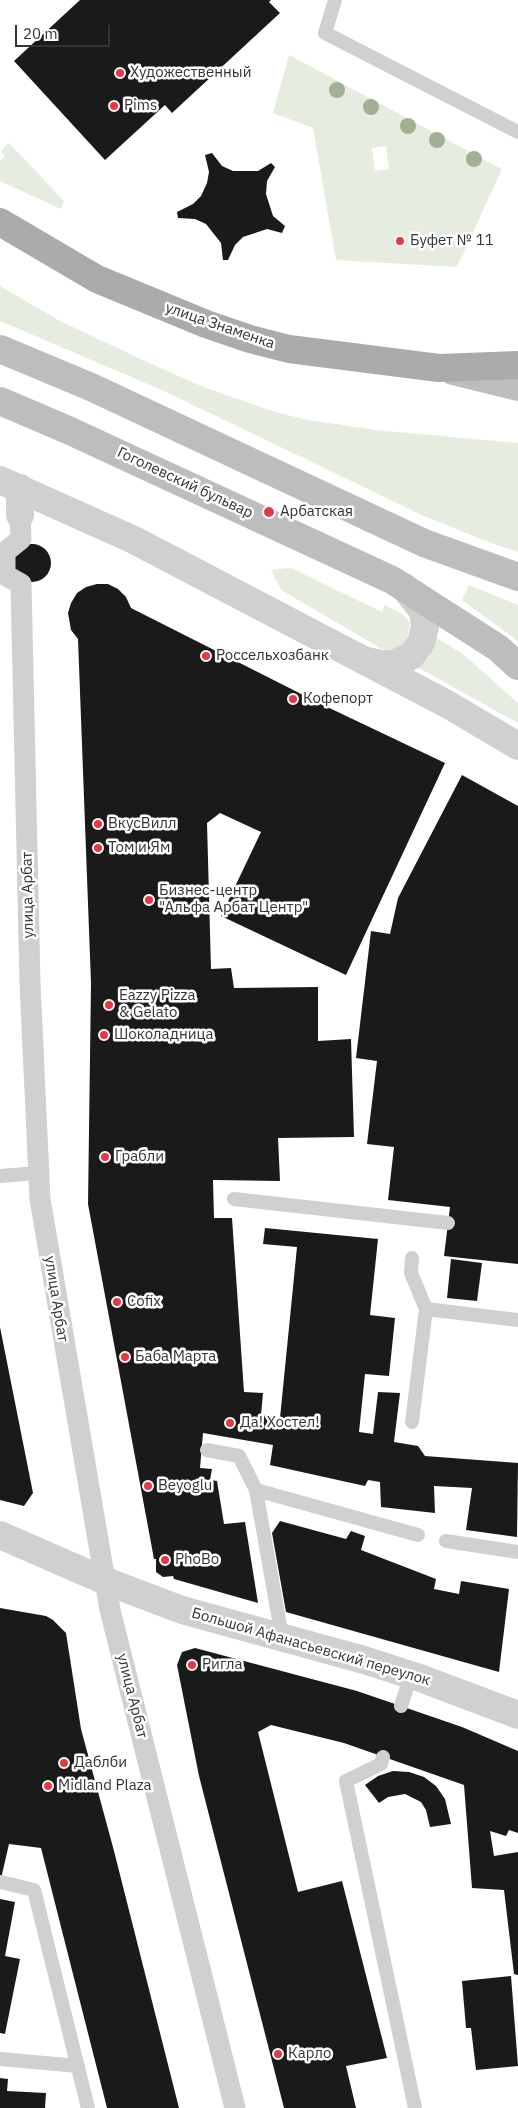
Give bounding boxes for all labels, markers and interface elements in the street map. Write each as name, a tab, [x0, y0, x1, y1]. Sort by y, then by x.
scale bar	[18, 15, 112, 47]
text: 20 m	[23, 24, 58, 43]
place label: Художественный	[130, 64, 252, 82]
marker: Художественный	[114, 67, 126, 79]
place label: Pims	[124, 97, 157, 115]
marker: Pims	[108, 100, 120, 112]
place label: Буфет № 11	[410, 232, 494, 250]
marker: Буфет № 11	[394, 235, 406, 247]
street label: улица Знаменка	[163, 299, 277, 353]
street label: Гоголевский бульвар	[114, 444, 256, 522]
place label: Арбатская	[280, 503, 353, 521]
marker: Арбатская	[262, 505, 276, 519]
place label: Россельхозбанк	[216, 647, 329, 665]
marker: Россельхозбанк	[200, 650, 212, 662]
place label: Кофепорт	[303, 690, 373, 708]
marker: Кофепорт	[287, 693, 299, 705]
place label: ВкусВилл	[108, 815, 176, 833]
marker: ВкусВилл	[92, 818, 104, 830]
place label: Том и Ям	[108, 839, 170, 857]
marker: Том и Ям	[92, 842, 104, 854]
street label: улица Арбат	[18, 851, 38, 939]
place label: Бизнес-центр "Альфа Арбат Центр"	[159, 882, 308, 917]
marker: Бизнес-центр "Альфа Арбат Центр"	[143, 894, 155, 906]
place label: Eazzy Pizza & Gelato	[119, 987, 195, 1022]
marker: Eazzy Pizza & Gelato	[103, 999, 115, 1011]
place label: Шоколадница	[114, 1026, 214, 1044]
marker: Шоколадница	[98, 1029, 110, 1041]
place label: Грабли	[115, 1148, 164, 1166]
marker: Грабли	[99, 1151, 111, 1163]
street label: улица Арбат	[40, 1255, 72, 1343]
place label: Cofix	[127, 1293, 161, 1311]
marker: Cofix	[111, 1296, 123, 1308]
place label: Баба Марта	[135, 1348, 216, 1366]
marker: Баба Марта	[119, 1351, 131, 1363]
place label: Да! Хостел!	[240, 1414, 319, 1432]
marker: Да! Хостел!	[224, 1417, 236, 1429]
place label: Beyoglu	[158, 1477, 212, 1495]
marker: Beyoglu	[142, 1480, 154, 1492]
place label: PhoBo	[175, 1551, 219, 1569]
marker: PhoBo	[159, 1554, 171, 1566]
street label: Большой Афанасьевский переулок	[190, 1604, 432, 1690]
street label: улица Арбат	[113, 1652, 151, 1740]
place label: Ригла	[202, 1656, 242, 1674]
marker: Ригла	[186, 1659, 198, 1671]
place label: Даблби	[74, 1754, 127, 1772]
marker: Даблби	[58, 1757, 70, 1769]
place label: Midland Plaza	[58, 1777, 152, 1795]
marker: Midland Plaza	[42, 1780, 54, 1792]
place label: Карло	[288, 2045, 331, 2063]
marker: Карло	[272, 2048, 284, 2060]

